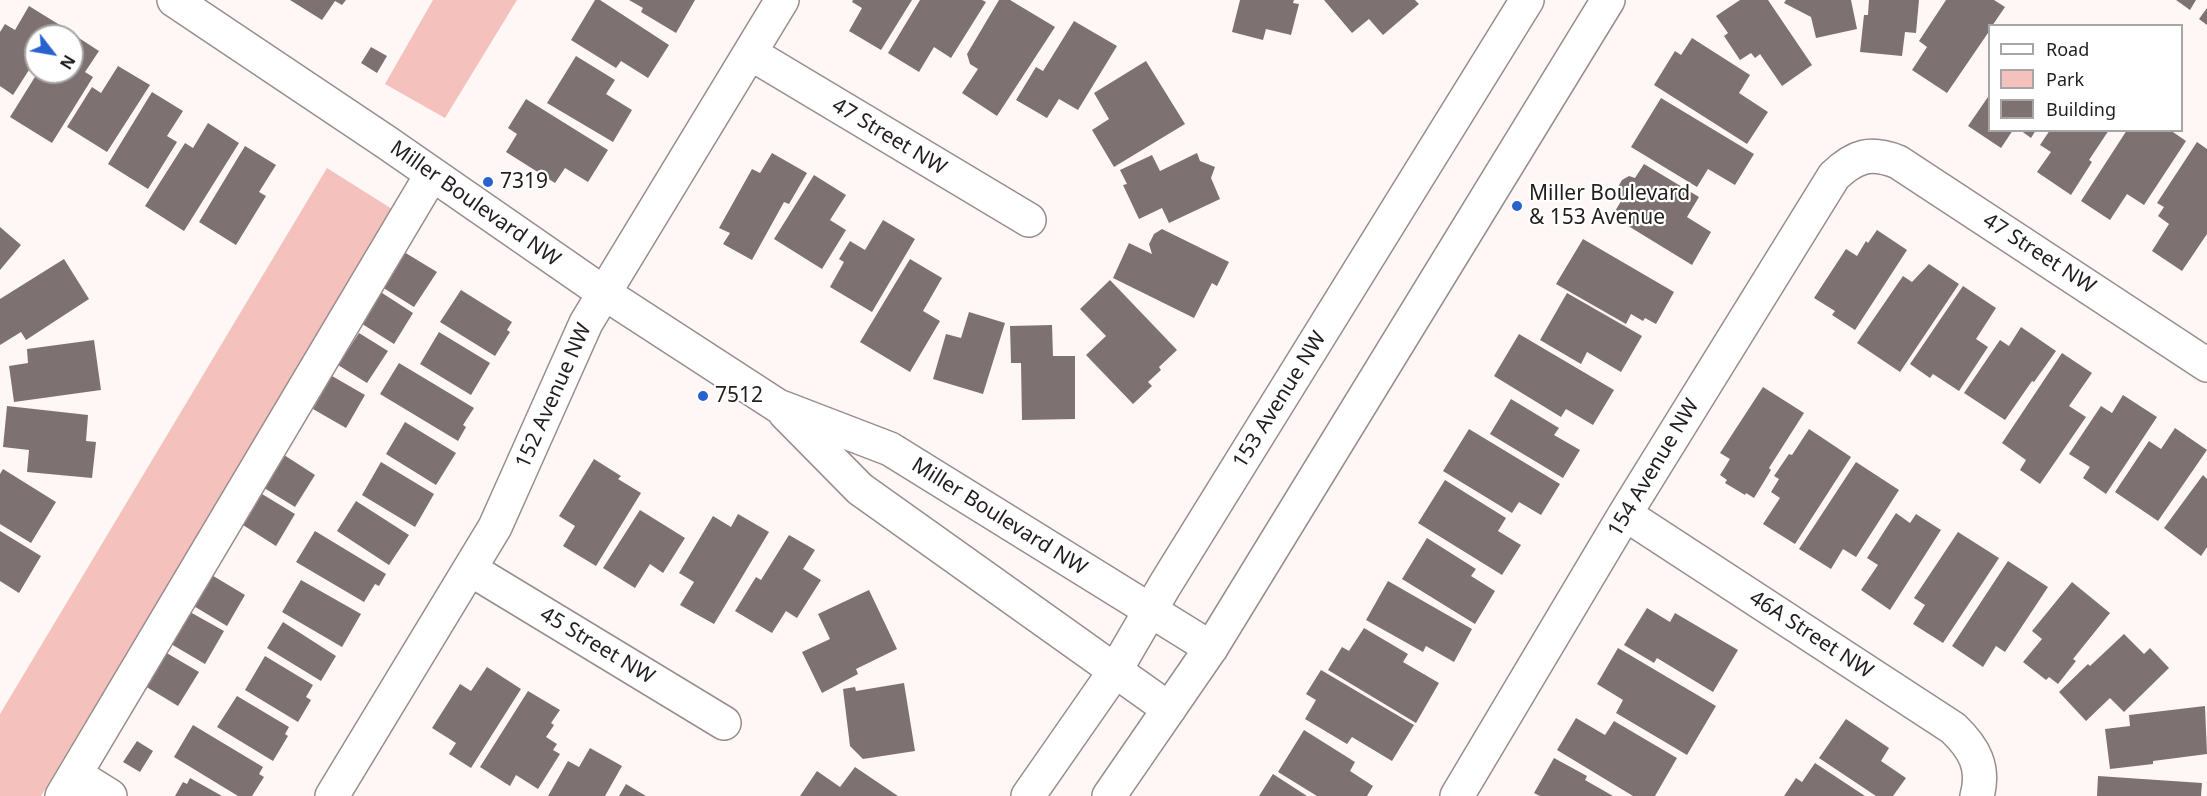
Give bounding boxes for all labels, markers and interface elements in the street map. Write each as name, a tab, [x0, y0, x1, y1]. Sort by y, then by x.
north arrow	[24, 24, 84, 84]
legend	[1988, 24, 2183, 132]
text: Road	[2046, 37, 2089, 61]
text: N	[55, 51, 80, 73]
text: Park	[2046, 67, 2084, 91]
street label: 47 Street NW	[827, 93, 951, 181]
text: Building	[2046, 97, 2116, 121]
street label: Miller Boulevard NW	[385, 136, 565, 272]
place label: 7319	[500, 169, 548, 195]
marker: 7319	[481, 175, 495, 189]
place label: Miller Boulevard & 153 Avenue	[1529, 181, 1690, 231]
marker: Miller Boulevard & 153 Avenue	[1510, 199, 1524, 213]
street label: 47 Street NW	[1978, 208, 2100, 300]
street label: 152 Avenue NW	[511, 320, 597, 472]
street label: 153 Avenue NW	[1228, 327, 1332, 473]
place label: 7512	[715, 383, 763, 409]
marker: 7512	[696, 389, 710, 403]
street label: 154 Avenue NW	[1603, 395, 1705, 541]
street label: Miller Boulevard NW	[907, 453, 1091, 581]
street label: 46A Street NW	[1744, 586, 1878, 684]
street label: 45 Street NW	[535, 602, 659, 690]

